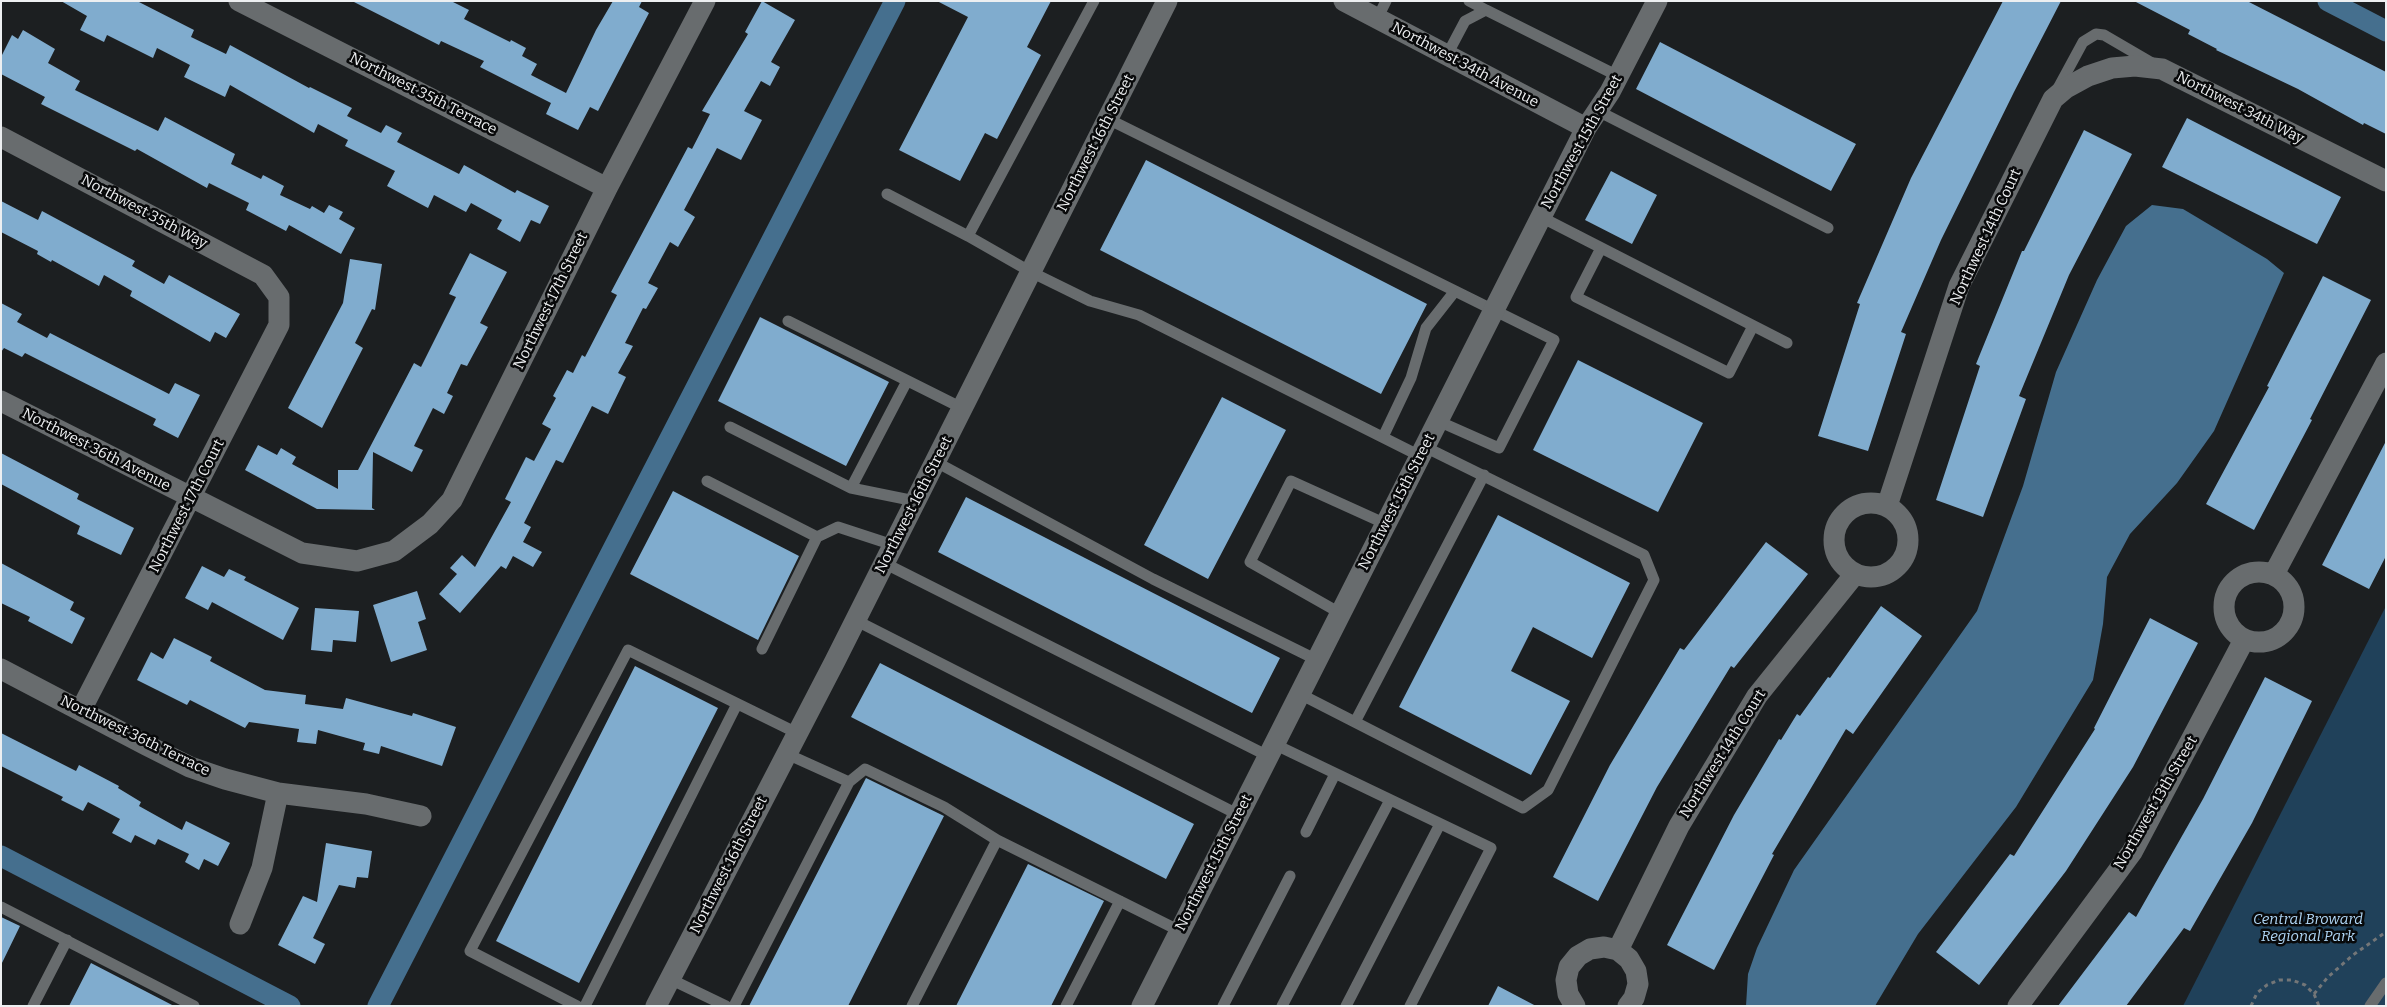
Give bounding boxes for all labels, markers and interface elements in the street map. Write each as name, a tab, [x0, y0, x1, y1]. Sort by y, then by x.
street label: Northwest 34th Avenue	[1388, 18, 1542, 112]
street label: Northwest 35th Terrace	[346, 49, 500, 139]
street label: Northwest 34th Way	[2173, 68, 2307, 148]
street label: Northwest 16th Street	[1054, 71, 1138, 215]
street label: Northwest 15th Street	[1538, 72, 1626, 212]
street label: Northwest 14th Court	[1946, 166, 2026, 308]
street label: Northwest 35th Way	[78, 171, 210, 253]
street label: Northwest 17th Street	[510, 230, 592, 372]
street label: Northwest 36th Avenue	[19, 405, 173, 495]
street label: Northwest 15th Street	[1355, 431, 1439, 573]
street label: Northwest 16th Street	[872, 433, 956, 577]
street label: Northwest 17th Court	[146, 436, 228, 576]
street label: Northwest 14th Court	[1676, 686, 1770, 822]
street label: Northwest 36th Terrace	[57, 692, 213, 780]
street label: Northwest 13th Street	[2110, 733, 2202, 873]
street label: Northwest 15th Street	[1172, 792, 1256, 934]
street label: Northwest 16th Street	[687, 793, 771, 937]
park label: Central Broward Regional Park	[2253, 911, 2363, 946]

